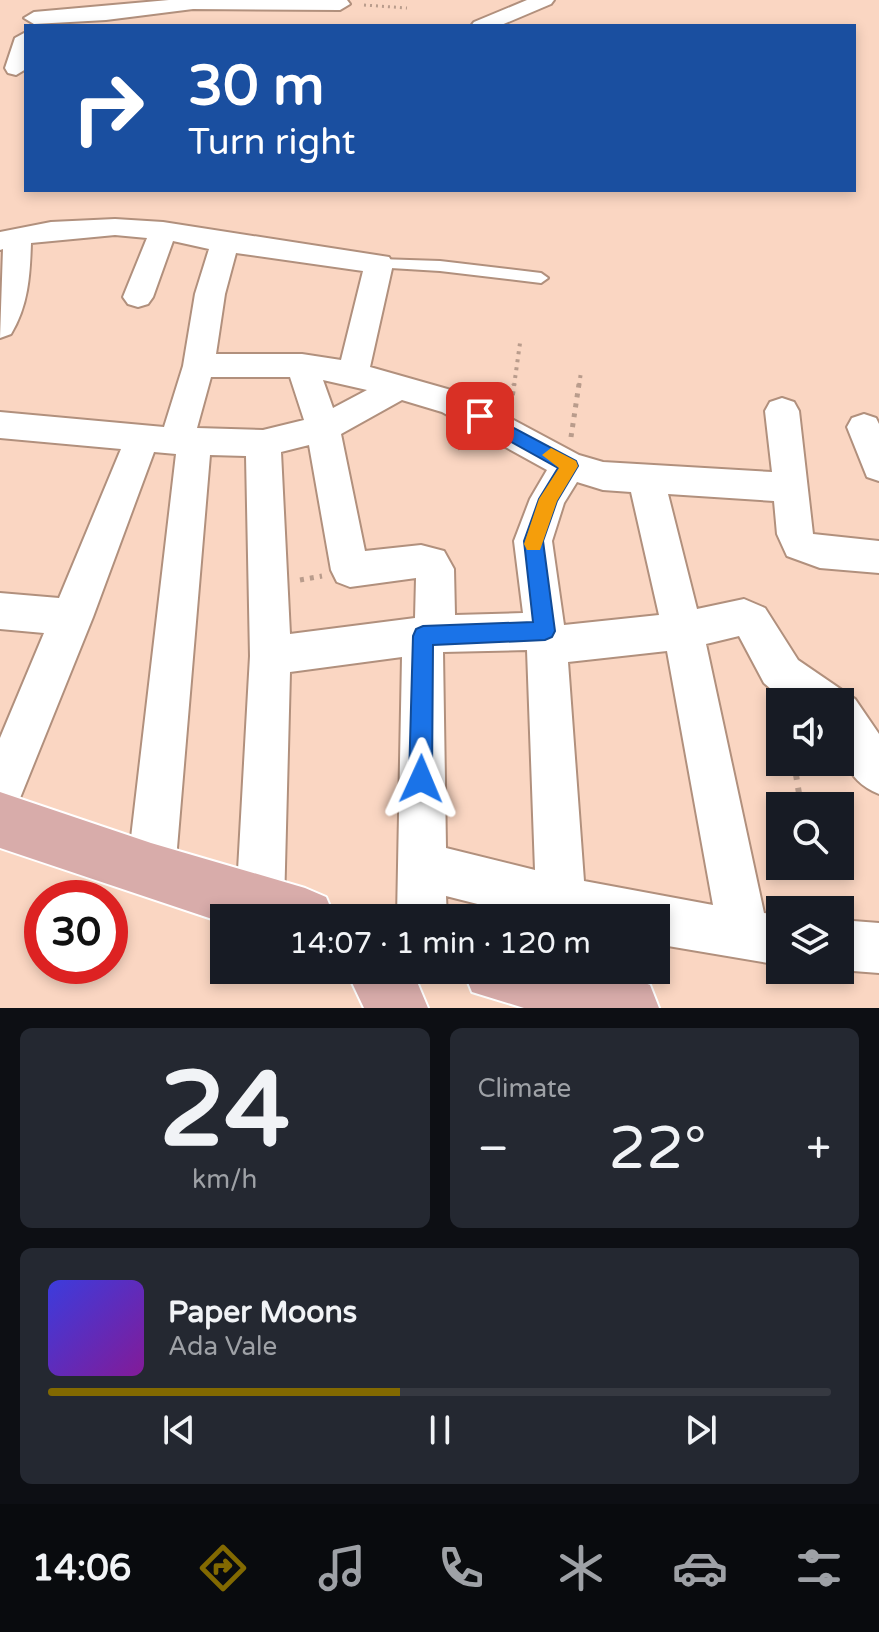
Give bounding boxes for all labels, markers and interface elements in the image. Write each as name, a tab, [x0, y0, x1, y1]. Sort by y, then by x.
text: 30 m	[188, 53, 324, 120]
icon: right	[56, 56, 160, 160]
text: Turn right	[188, 121, 355, 164]
pin	[446, 382, 514, 450]
icon: arrive	[458, 394, 502, 438]
map controls	[766, 688, 854, 984]
button: sound	[766, 688, 854, 776]
position arrow	[379, 737, 463, 821]
button: search	[766, 792, 854, 880]
speed limit sign: 30	[24, 880, 128, 984]
button: layers	[766, 896, 854, 984]
text: 14:07 · 1 min · 120 m	[289, 925, 591, 962]
text: 24	[159, 1049, 290, 1174]
text: Climate	[478, 1073, 571, 1104]
text: 22°	[609, 1113, 707, 1185]
text: −	[478, 1123, 509, 1176]
text: +	[806, 1123, 831, 1176]
text: km/h	[192, 1164, 257, 1195]
text: Paper Moons	[168, 1294, 357, 1331]
text: Ada Vale	[168, 1331, 277, 1362]
icon: previous	[157, 1408, 201, 1452]
icon: pause	[418, 1408, 462, 1452]
icon: next	[679, 1408, 723, 1452]
icon: directions	[195, 1540, 251, 1596]
icon: music	[314, 1540, 370, 1596]
icon: phone	[433, 1540, 489, 1596]
icon: climate	[553, 1540, 609, 1596]
icon: car	[672, 1540, 728, 1596]
icon: filters	[791, 1540, 847, 1596]
text: 14:06	[32, 1547, 131, 1590]

